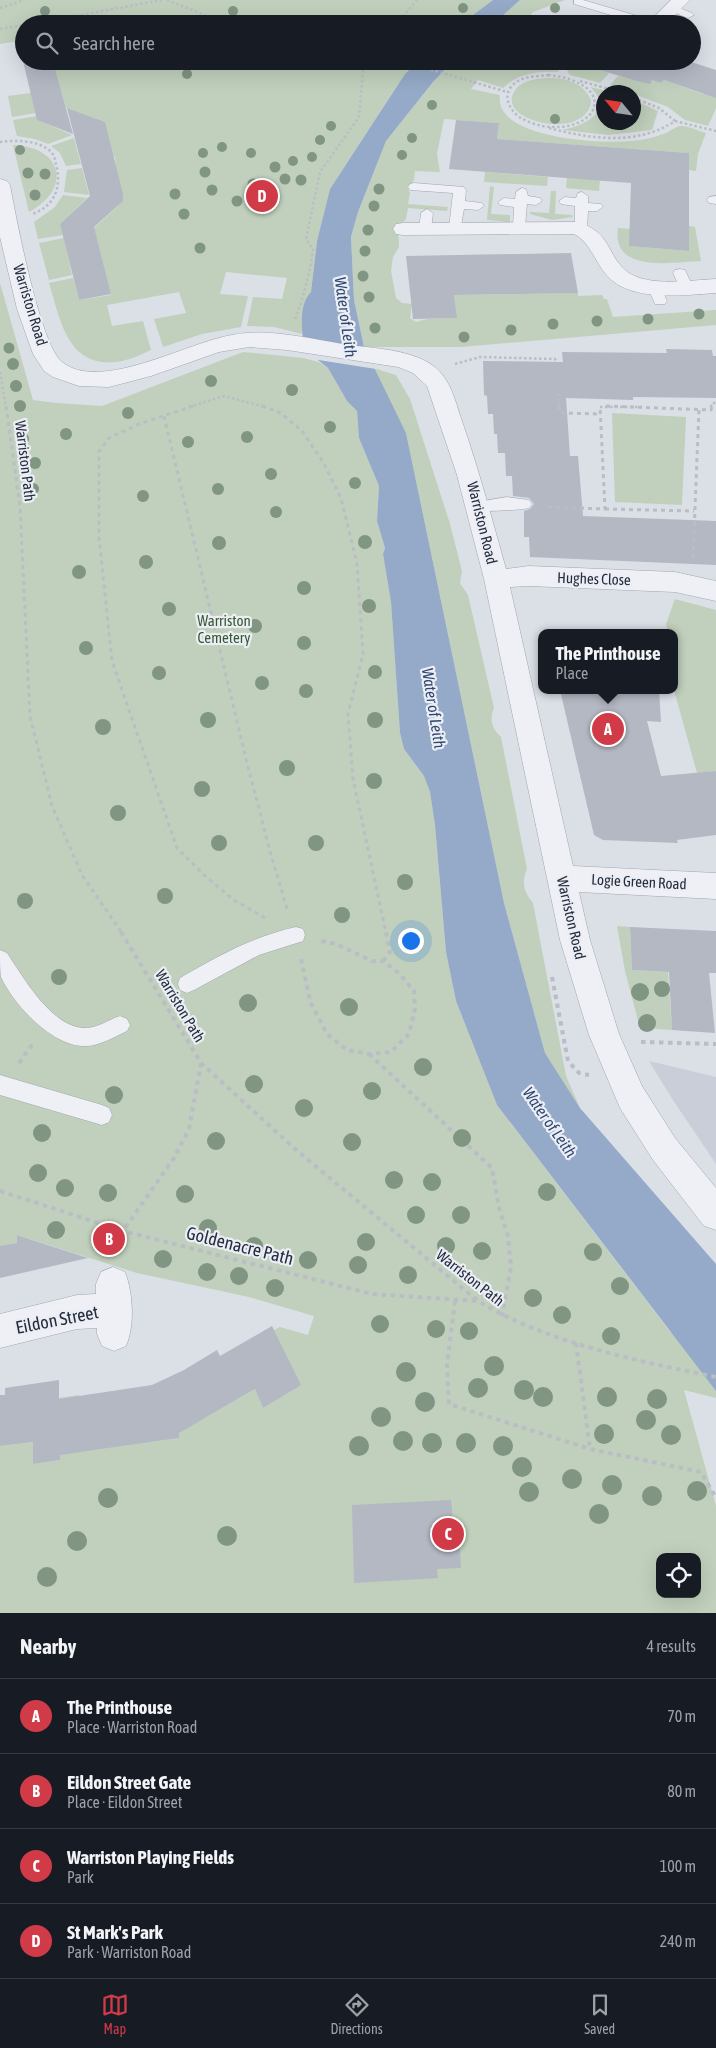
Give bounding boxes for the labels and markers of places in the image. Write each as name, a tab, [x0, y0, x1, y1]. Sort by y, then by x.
pin: D	[246, 177, 278, 215]
pin: A	[592, 710, 624, 748]
pin: B	[93, 1220, 125, 1258]
pin: C	[432, 1515, 464, 1553]

